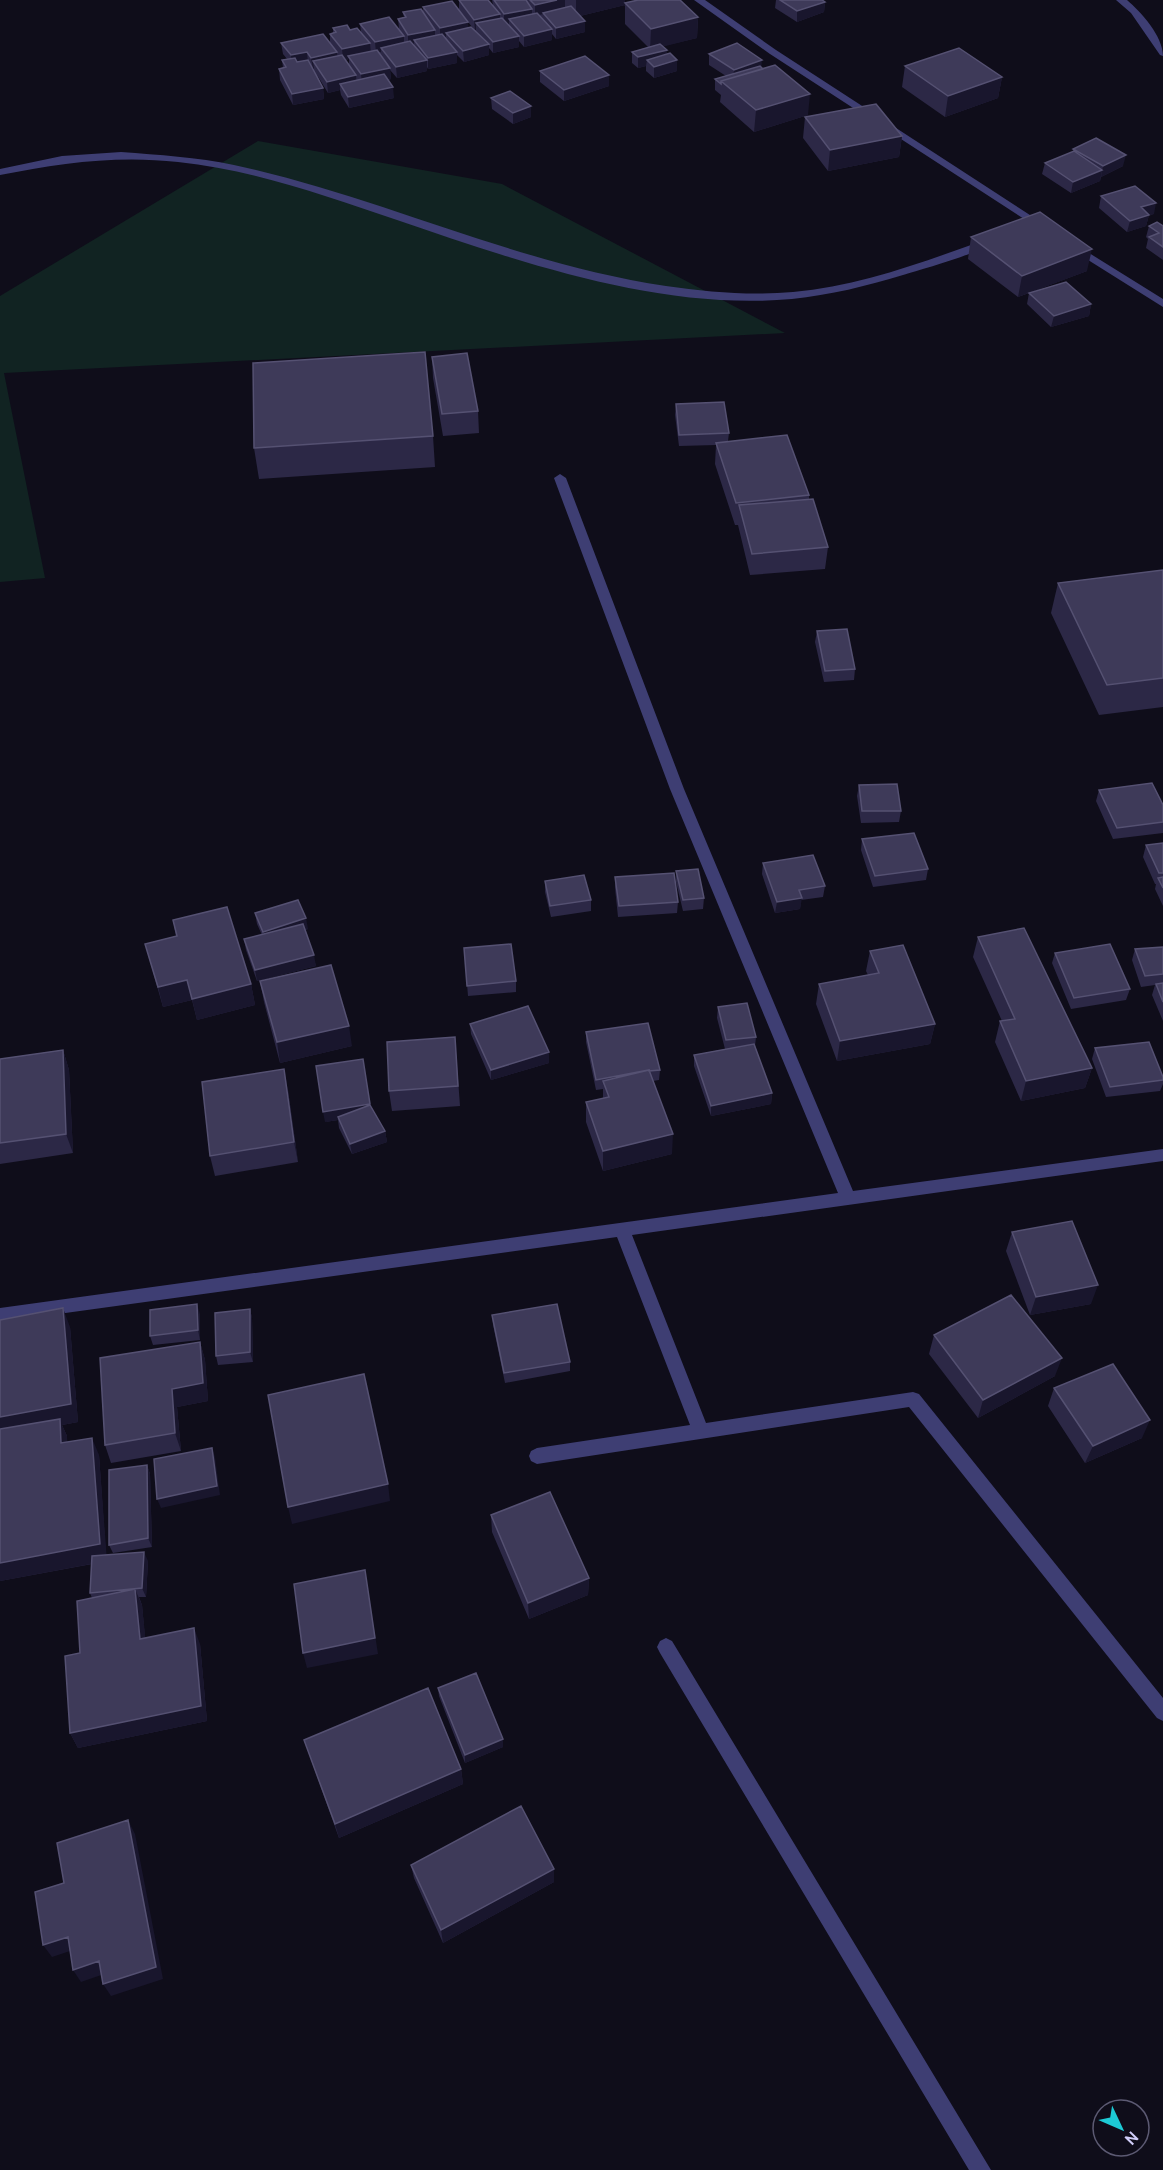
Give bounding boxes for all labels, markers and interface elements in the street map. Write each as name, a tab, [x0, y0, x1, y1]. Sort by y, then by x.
north arrow	[1091, 2098, 1151, 2158]
text: N	[1121, 2127, 1142, 2149]

